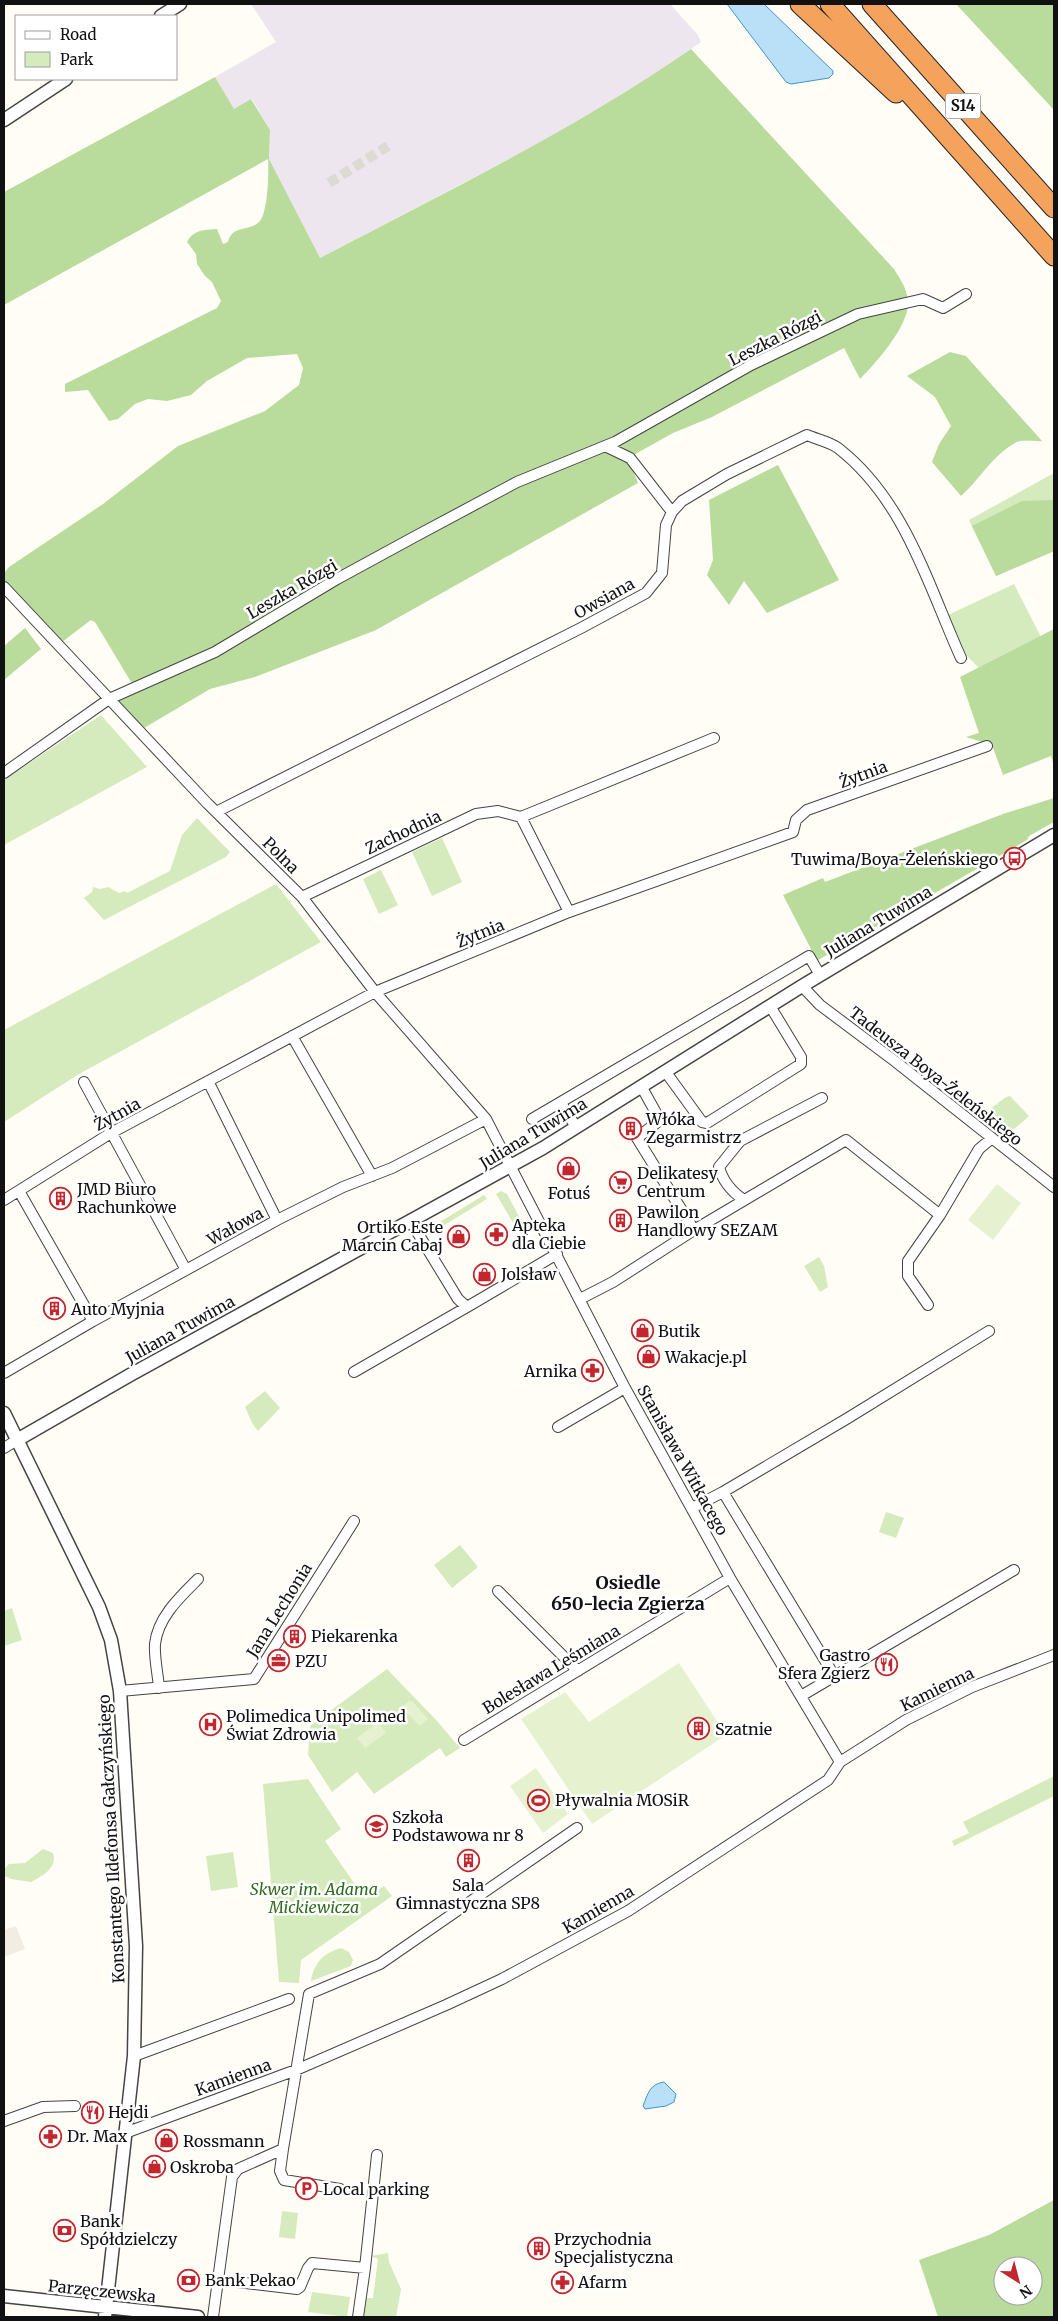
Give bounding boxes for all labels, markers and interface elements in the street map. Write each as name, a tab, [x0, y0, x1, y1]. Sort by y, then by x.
legend	[15, 15, 178, 80]
text: Road	[60, 25, 96, 44]
text: Park	[60, 50, 94, 69]
road number: S14	[946, 94, 980, 118]
street label: Leszka Rózgi	[725, 306, 825, 370]
street label: Leszka Rózgi	[243, 555, 341, 623]
street label: Owsiana	[570, 573, 638, 623]
street label: Żytnia	[836, 756, 890, 792]
street label: Zachodnia	[362, 806, 445, 858]
street label: Polna	[259, 833, 304, 878]
bus stop icon: Tuwima/Boya-Żeleńskiego	[1002, 847, 1026, 871]
place label: Tuwima/Boya-Żeleńskiego	[791, 849, 998, 869]
street label: Juliana Tuwima	[820, 881, 936, 961]
street label: Żytnia	[453, 914, 507, 952]
street label: Tadeusza Boya-Żeleńskiego	[846, 1002, 1026, 1150]
street label: Żytnia	[90, 1093, 144, 1135]
street label: Juliana Tuwima	[475, 1093, 591, 1173]
place label: Włóka Zegarmistrz	[645, 1109, 742, 1147]
building icon: Włóka Zegarmistrz	[618, 1116, 642, 1140]
shop icon: Fotuś	[557, 1157, 581, 1181]
place label: Delikatesy Centrum	[637, 1163, 718, 1201]
supermarket icon: Delikatesy Centrum	[609, 1170, 633, 1194]
place label: JMD Biuro Rachunkowe	[76, 1179, 176, 1217]
place label: Fotuś	[548, 1183, 590, 1203]
building icon: JMD Biuro Rachunkowe	[49, 1186, 73, 1210]
street label: Wałowa	[203, 1202, 267, 1250]
place label: Pawilon Handlowy SEZAM	[637, 1202, 778, 1240]
building icon: Pawilon Handlowy SEZAM	[609, 1209, 633, 1233]
place label: Apteka dla Ciebie	[511, 1215, 586, 1253]
place label: Ortiko Este Marcin Cabaj	[342, 1217, 443, 1255]
pharmacy icon: Apteka dla Ciebie	[484, 1222, 508, 1246]
shop icon: Ortiko Este Marcin Cabaj	[447, 1224, 471, 1248]
shop icon: Jolsław	[473, 1262, 497, 1286]
place label: Jolsław	[500, 1264, 557, 1284]
street label: Juliana Tuwima	[121, 1291, 238, 1368]
building icon: Auto Myjnia	[43, 1297, 67, 1321]
place label: Auto Myjnia	[70, 1299, 165, 1319]
shop icon: Butik	[630, 1319, 654, 1343]
place label: Butik	[658, 1321, 701, 1341]
shop icon: Wakacje.pl	[637, 1345, 661, 1369]
place label: Wakacje.pl	[664, 1347, 747, 1367]
pharmacy icon: Arnika	[581, 1359, 605, 1383]
place label: Arnika	[523, 1361, 577, 1381]
street label: Stanisława Witkacego	[633, 1381, 733, 1539]
street label: Jana Lechonia	[241, 1559, 316, 1662]
district label: Osiedle 650-lecia Zgierza	[551, 1571, 705, 1615]
street label: Bolesława Leśmiana	[479, 1620, 624, 1718]
building icon: Piekarenka	[283, 1624, 307, 1648]
place label: Piekarenka	[311, 1626, 398, 1646]
place label: Gastro Sfera Zgierz	[778, 1645, 870, 1683]
office icon: PZU	[267, 1649, 291, 1673]
place label: PZU	[295, 1651, 327, 1671]
restaurant icon: Gastro Sfera Zgierz	[874, 1652, 898, 1676]
street label: Kamienna	[897, 1662, 977, 1715]
street label: Konstantego Ildefonsa Gałczyńskiego	[93, 1694, 129, 1984]
place label: Polimedica Unipolimed Świat Zdrowia	[226, 1706, 406, 1744]
hospital icon: Polimedica Unipolimed Świat Zdrowia	[198, 1713, 222, 1737]
building icon: Szatnie	[687, 1717, 711, 1741]
place label: Szatnie	[715, 1719, 772, 1739]
sports icon: Pływalnia MOSiR	[527, 1788, 551, 1812]
place label: Pływalnia MOSiR	[555, 1790, 690, 1810]
place label: Szkoła Podstawowa nr 8	[392, 1807, 524, 1845]
school or university icon: Szkoła Podstawowa nr 8	[364, 1814, 388, 1838]
building icon: Sala Gimnastyczna SP8	[456, 1849, 480, 1873]
place label: Sala Gimnastyczna SP8	[396, 1875, 540, 1913]
park label: Skwer im. Adama Mickiewicza	[250, 1879, 378, 1917]
street label: Kamienna	[559, 1880, 638, 1937]
street label: Kamienna	[192, 2054, 274, 2100]
restaurant icon: Hejdi	[80, 2100, 104, 2124]
place label: Hejdi	[108, 2102, 149, 2122]
pharmacy icon: Dr. Max	[39, 2124, 63, 2148]
place label: Dr. Max	[67, 2126, 128, 2146]
shop icon: Rossmann	[155, 2129, 179, 2153]
place label: Rossmann	[183, 2131, 265, 2151]
shop icon: Oskroba	[142, 2155, 166, 2179]
place label: Oskroba	[170, 2157, 234, 2177]
parking icon: Local parking	[295, 2177, 319, 2201]
place label: Local parking	[323, 2179, 430, 2199]
place label: Bank Spółdzielczy	[80, 2211, 178, 2249]
bank icon: Bank Spółdzielczy	[52, 2218, 76, 2242]
place label: Przychodnia Specjalistyczna	[554, 2229, 674, 2267]
building icon: Przychodnia Specjalistyczna	[526, 2236, 550, 2260]
north arrow	[993, 2256, 1043, 2306]
bank icon: Bank Pekao	[177, 2268, 201, 2292]
place label: Bank Pekao	[205, 2270, 296, 2290]
pharmacy icon: Afarm	[550, 2270, 574, 2294]
place label: Afarm	[577, 2272, 627, 2292]
street label: Parzęczewska	[47, 2275, 157, 2307]
text: N	[1016, 2281, 1035, 2302]

